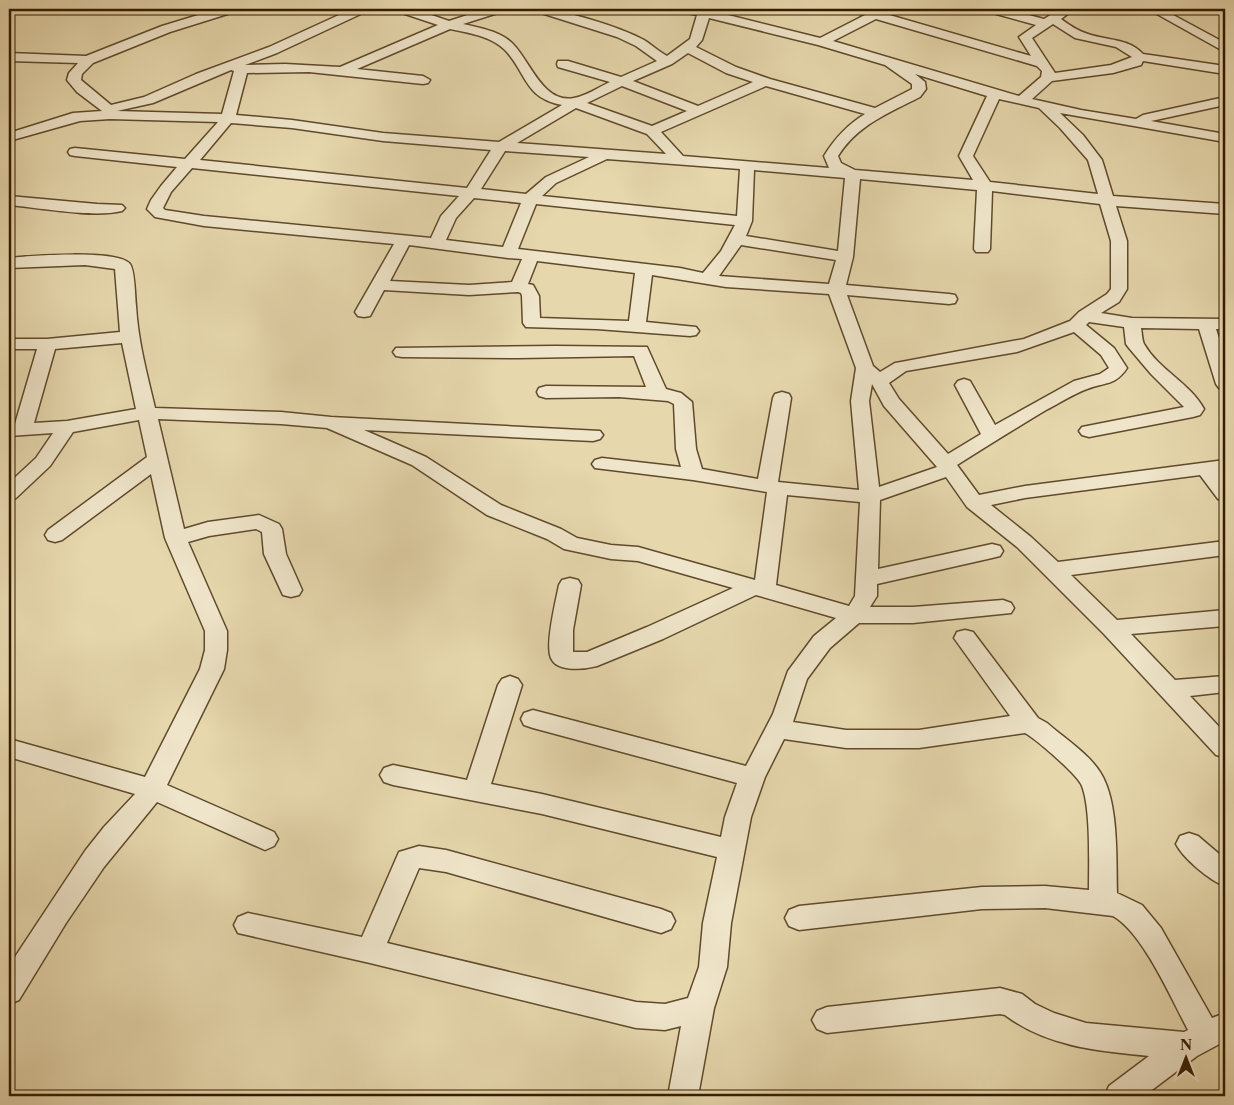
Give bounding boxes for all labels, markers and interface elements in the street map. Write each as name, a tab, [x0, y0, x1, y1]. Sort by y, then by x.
north arrow	[1162, 1032, 1212, 1082]
text: N	[1180, 1036, 1192, 1054]

